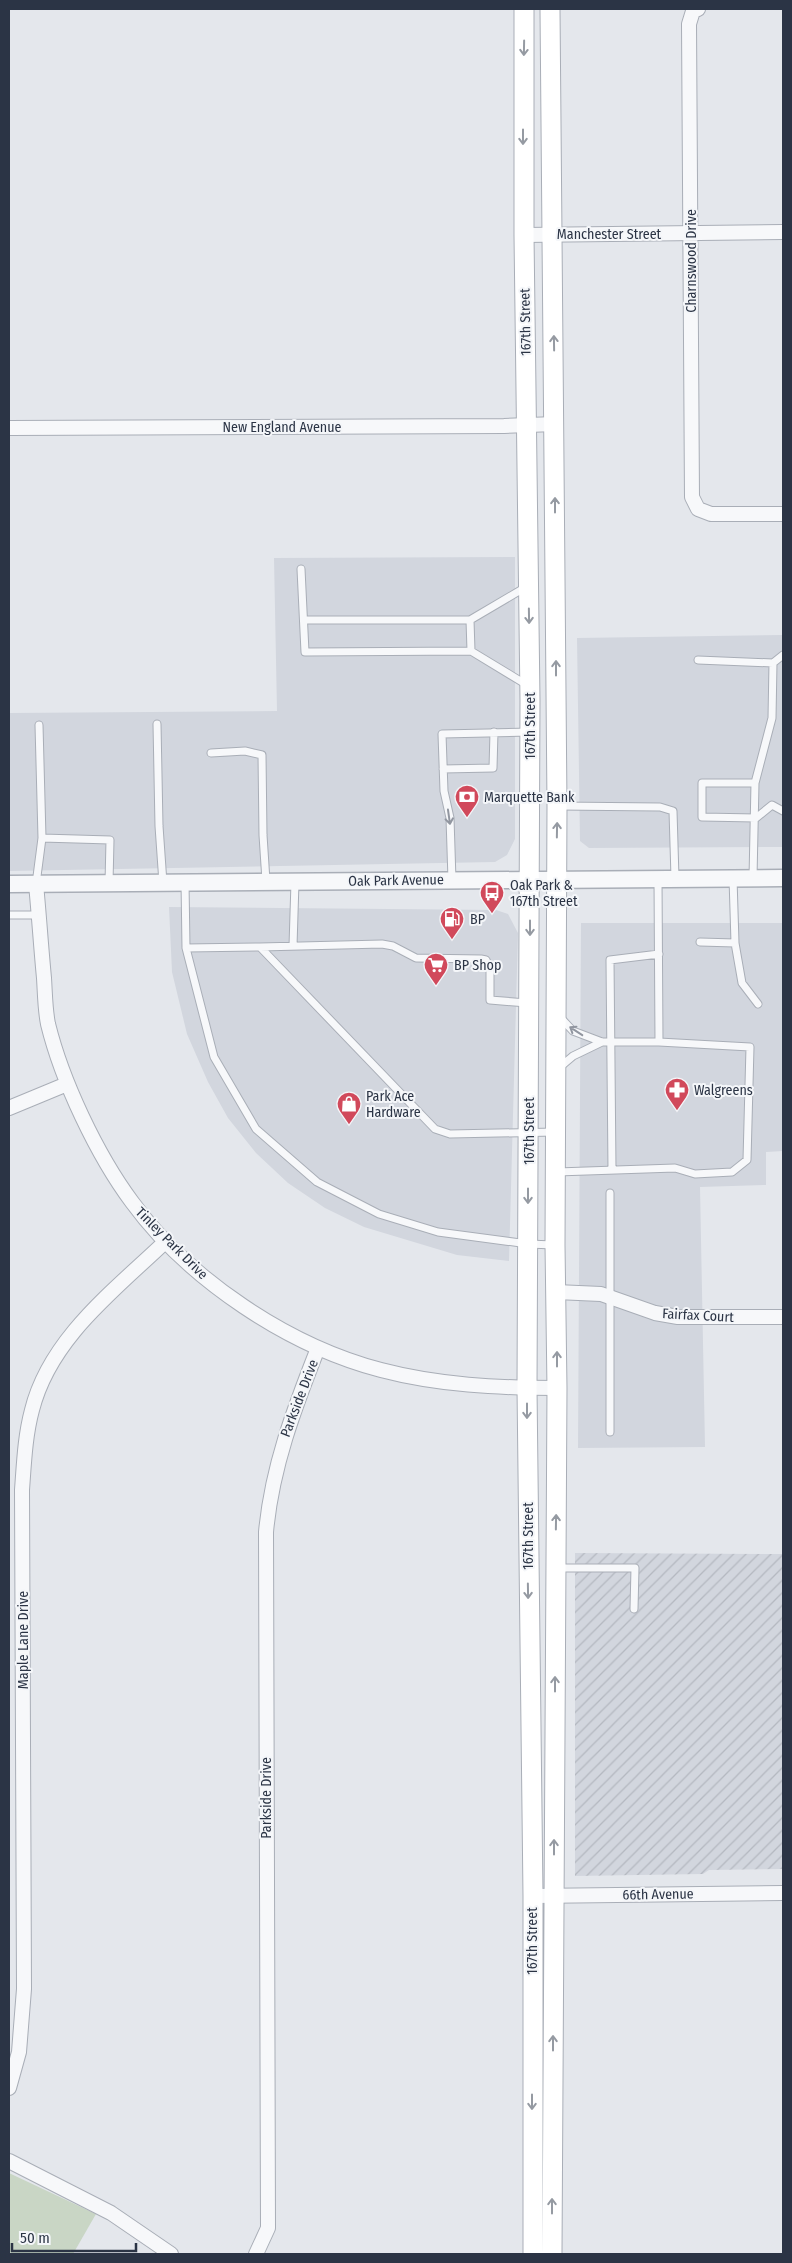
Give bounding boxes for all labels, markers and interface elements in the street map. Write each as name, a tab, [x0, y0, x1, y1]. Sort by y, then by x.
one-way arrow	[519, 40, 528, 56]
one-way arrow	[518, 128, 528, 144]
street label: Charnswood Drive	[683, 209, 700, 313]
street label: Manchester Street	[557, 226, 662, 243]
street label: 167th Street	[516, 288, 535, 356]
one-way arrow	[549, 335, 559, 351]
street label: New England Avenue	[223, 419, 342, 436]
one-way arrow	[550, 497, 560, 514]
one-way arrow	[524, 608, 534, 624]
one-way arrow	[552, 660, 561, 676]
street label: 167th Street	[522, 692, 539, 760]
bank icon: Marquette Bank	[454, 784, 480, 818]
place label: Marquette Bank	[484, 789, 575, 806]
one-way arrow	[444, 809, 454, 825]
one-way arrow	[552, 822, 562, 838]
street label: Oak Park Avenue	[348, 871, 444, 890]
place label: Oak Park & 167th Street	[510, 877, 578, 910]
bus stop icon: Oak Park & 167th Street	[479, 880, 505, 914]
fuel station icon: BP	[439, 906, 465, 940]
place label: BP	[470, 911, 485, 928]
one-way arrow	[525, 920, 535, 936]
supermarket icon: BP Shop	[423, 952, 449, 986]
place label: BP Shop	[454, 957, 501, 974]
one-way arrow	[569, 1026, 583, 1036]
pharmacy icon: Walgreens	[664, 1077, 690, 1111]
place label: Walgreens	[694, 1082, 753, 1099]
place label: Park Ace Hardware	[366, 1088, 421, 1121]
shop icon: Park Ace Hardware	[336, 1091, 362, 1125]
street label: 167th Street	[521, 1097, 538, 1165]
one-way arrow	[523, 1187, 533, 1203]
street label: Tinley Park Drive	[132, 1204, 211, 1283]
street label: Fairfax Court	[662, 1305, 735, 1326]
one-way arrow	[552, 1352, 562, 1368]
street label: Parkside Drive	[277, 1357, 322, 1439]
one-way arrow	[522, 1402, 532, 1418]
street label: 167th Street	[520, 1502, 537, 1570]
one-way arrow	[551, 1514, 561, 1530]
one-way arrow	[524, 1582, 533, 1598]
street label: Maple Lane Drive	[15, 1591, 32, 1689]
one-way arrow	[550, 1677, 560, 1693]
street label: Parkside Drive	[258, 1757, 275, 1839]
one-way arrow	[549, 1839, 559, 1856]
street label: 66th Avenue	[622, 1885, 694, 1904]
street label: 167th Street	[524, 1907, 541, 1975]
one-way arrow	[548, 2035, 558, 2052]
one-way arrow	[527, 2094, 537, 2110]
one-way arrow	[547, 2198, 557, 2214]
scale bar	[12, 2220, 136, 2252]
text: 50 m	[20, 2229, 50, 2247]

